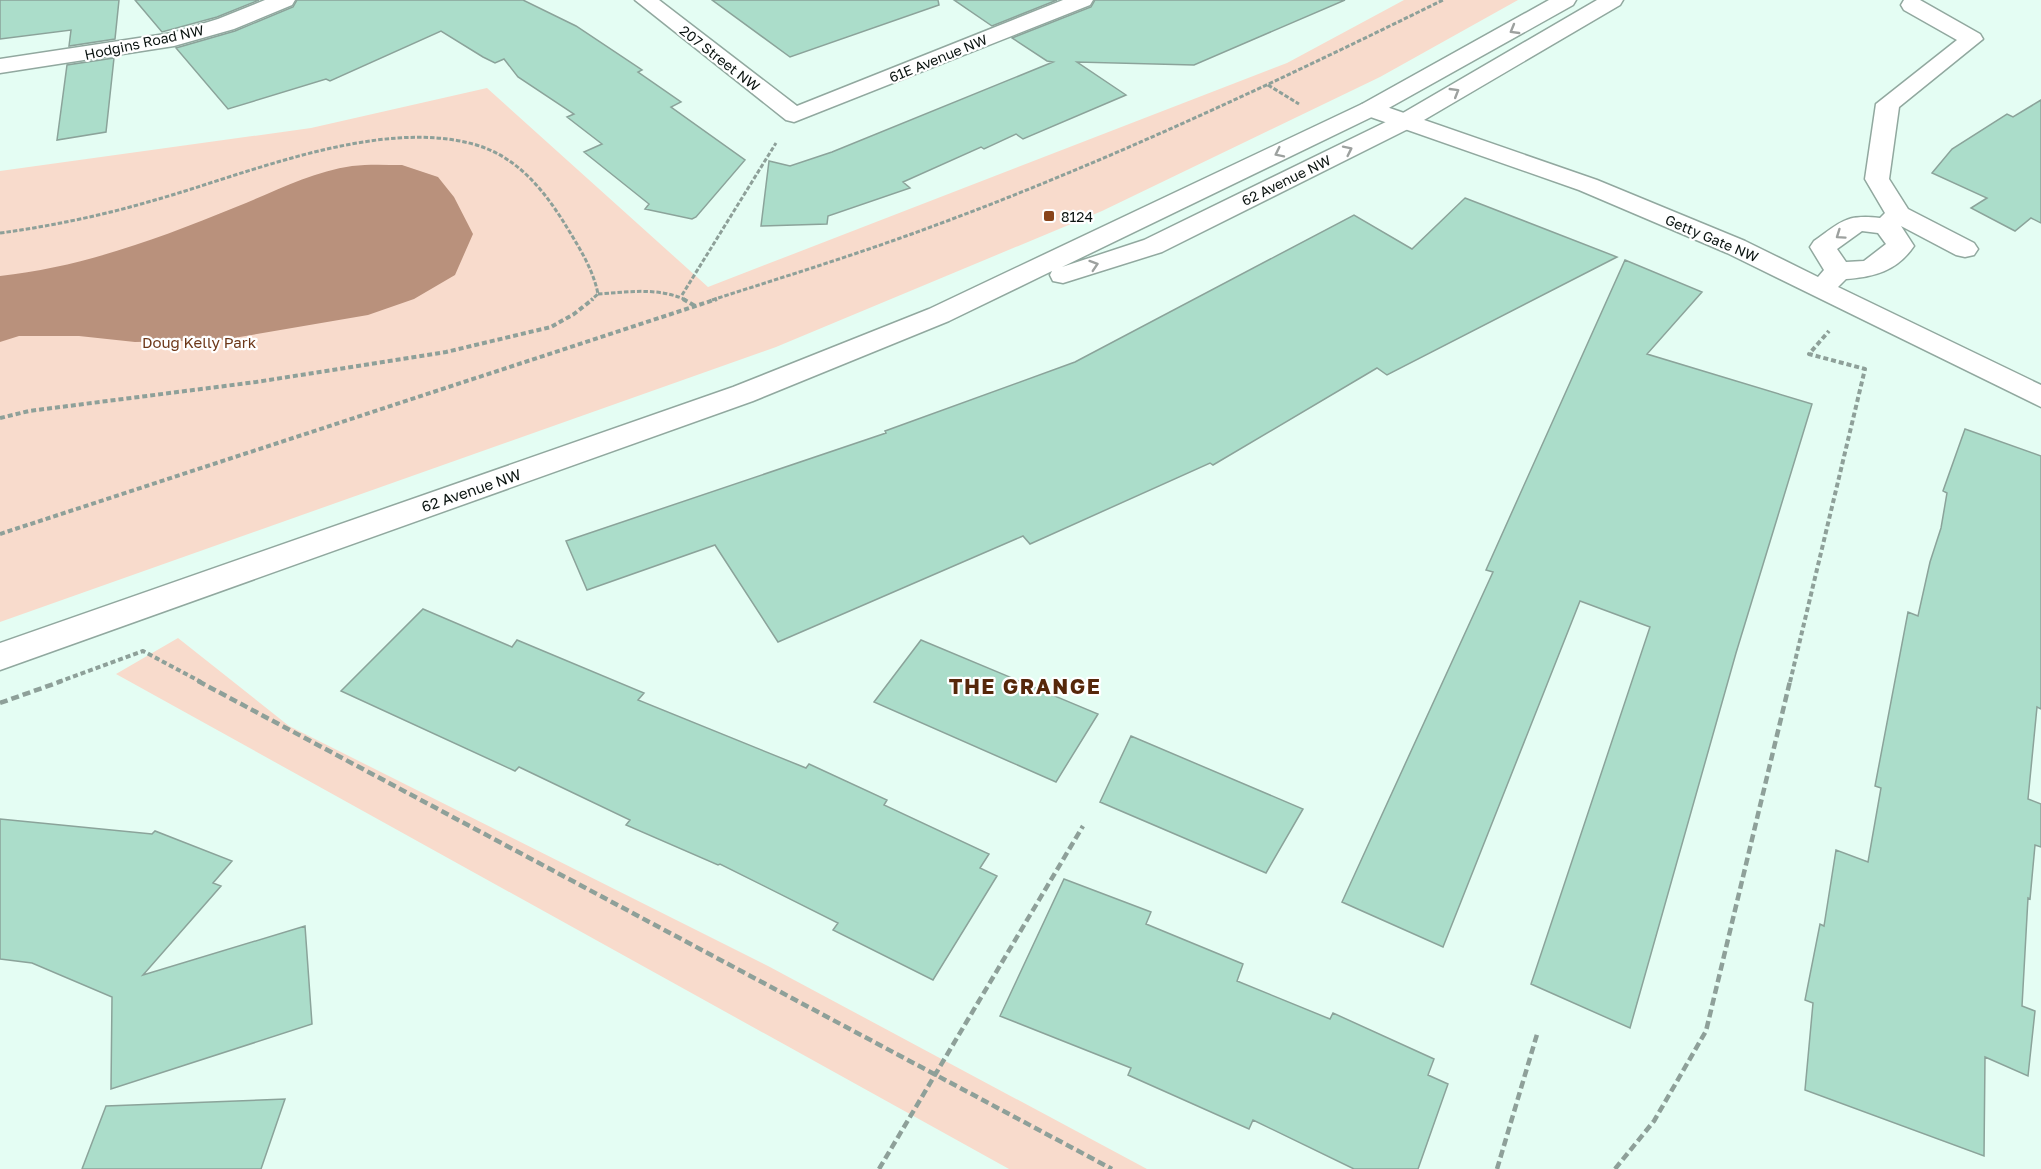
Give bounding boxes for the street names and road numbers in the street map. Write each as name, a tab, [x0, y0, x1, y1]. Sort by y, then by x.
street label: Hodgins Road NW	[83, 21, 206, 63]
street label: 207 Street NW	[677, 22, 764, 95]
street label: 61E Avenue NW	[886, 30, 990, 85]
street label: 62 Avenue NW	[1239, 151, 1334, 209]
street label: Getty Gate NW	[1663, 211, 1762, 266]
street label: 62 Avenue NW	[419, 465, 523, 515]

